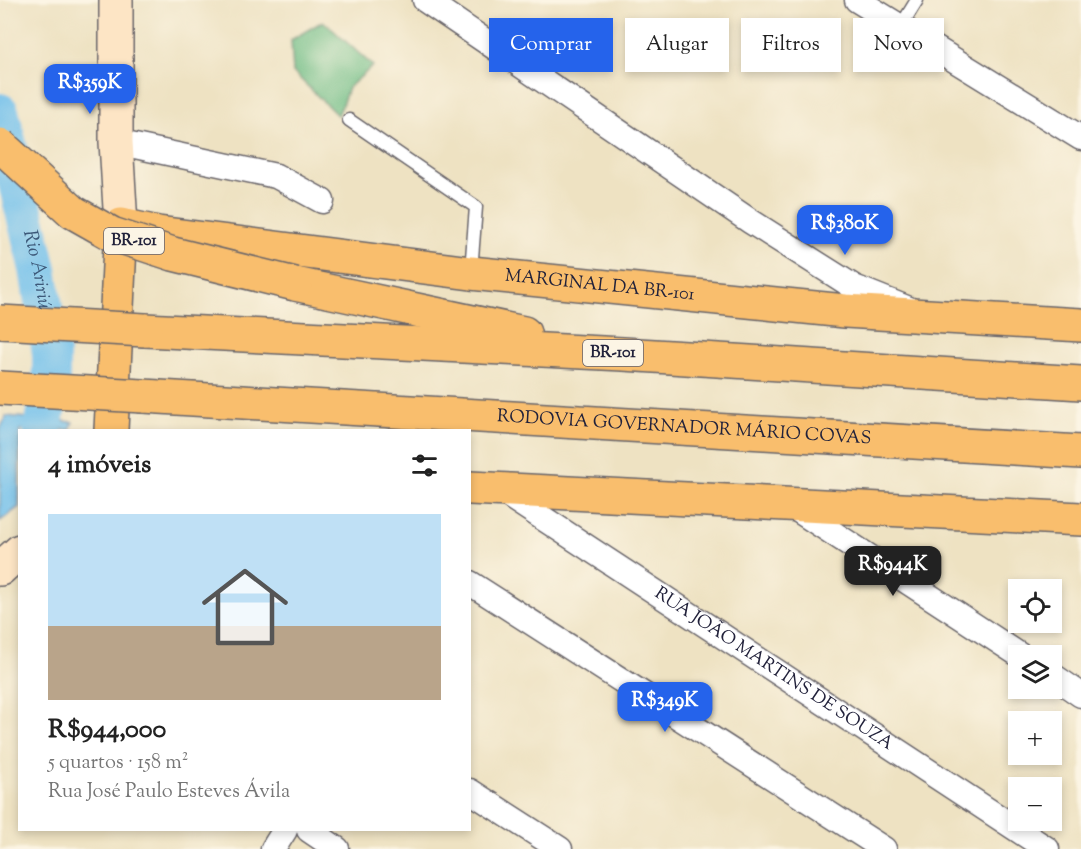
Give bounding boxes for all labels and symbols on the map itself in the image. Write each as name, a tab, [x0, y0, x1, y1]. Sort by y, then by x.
pin: R$359K	[41, 64, 139, 115]
pin: R$380K	[796, 205, 894, 256]
water label: Rio Aririú	[15, 227, 59, 312]
road number: BR-101	[104, 228, 164, 254]
street label: MARGINAL DA BR-101	[504, 264, 696, 309]
road number: BR-101	[583, 340, 643, 366]
street label: RODOVIA GOVERNADOR MÁRIO COVAS	[496, 404, 872, 452]
pin: R$944K	[844, 546, 942, 597]
street label: RUA JOÃO MARTINS DE SOUZA	[649, 581, 898, 758]
pin: R$349K	[616, 682, 714, 733]

